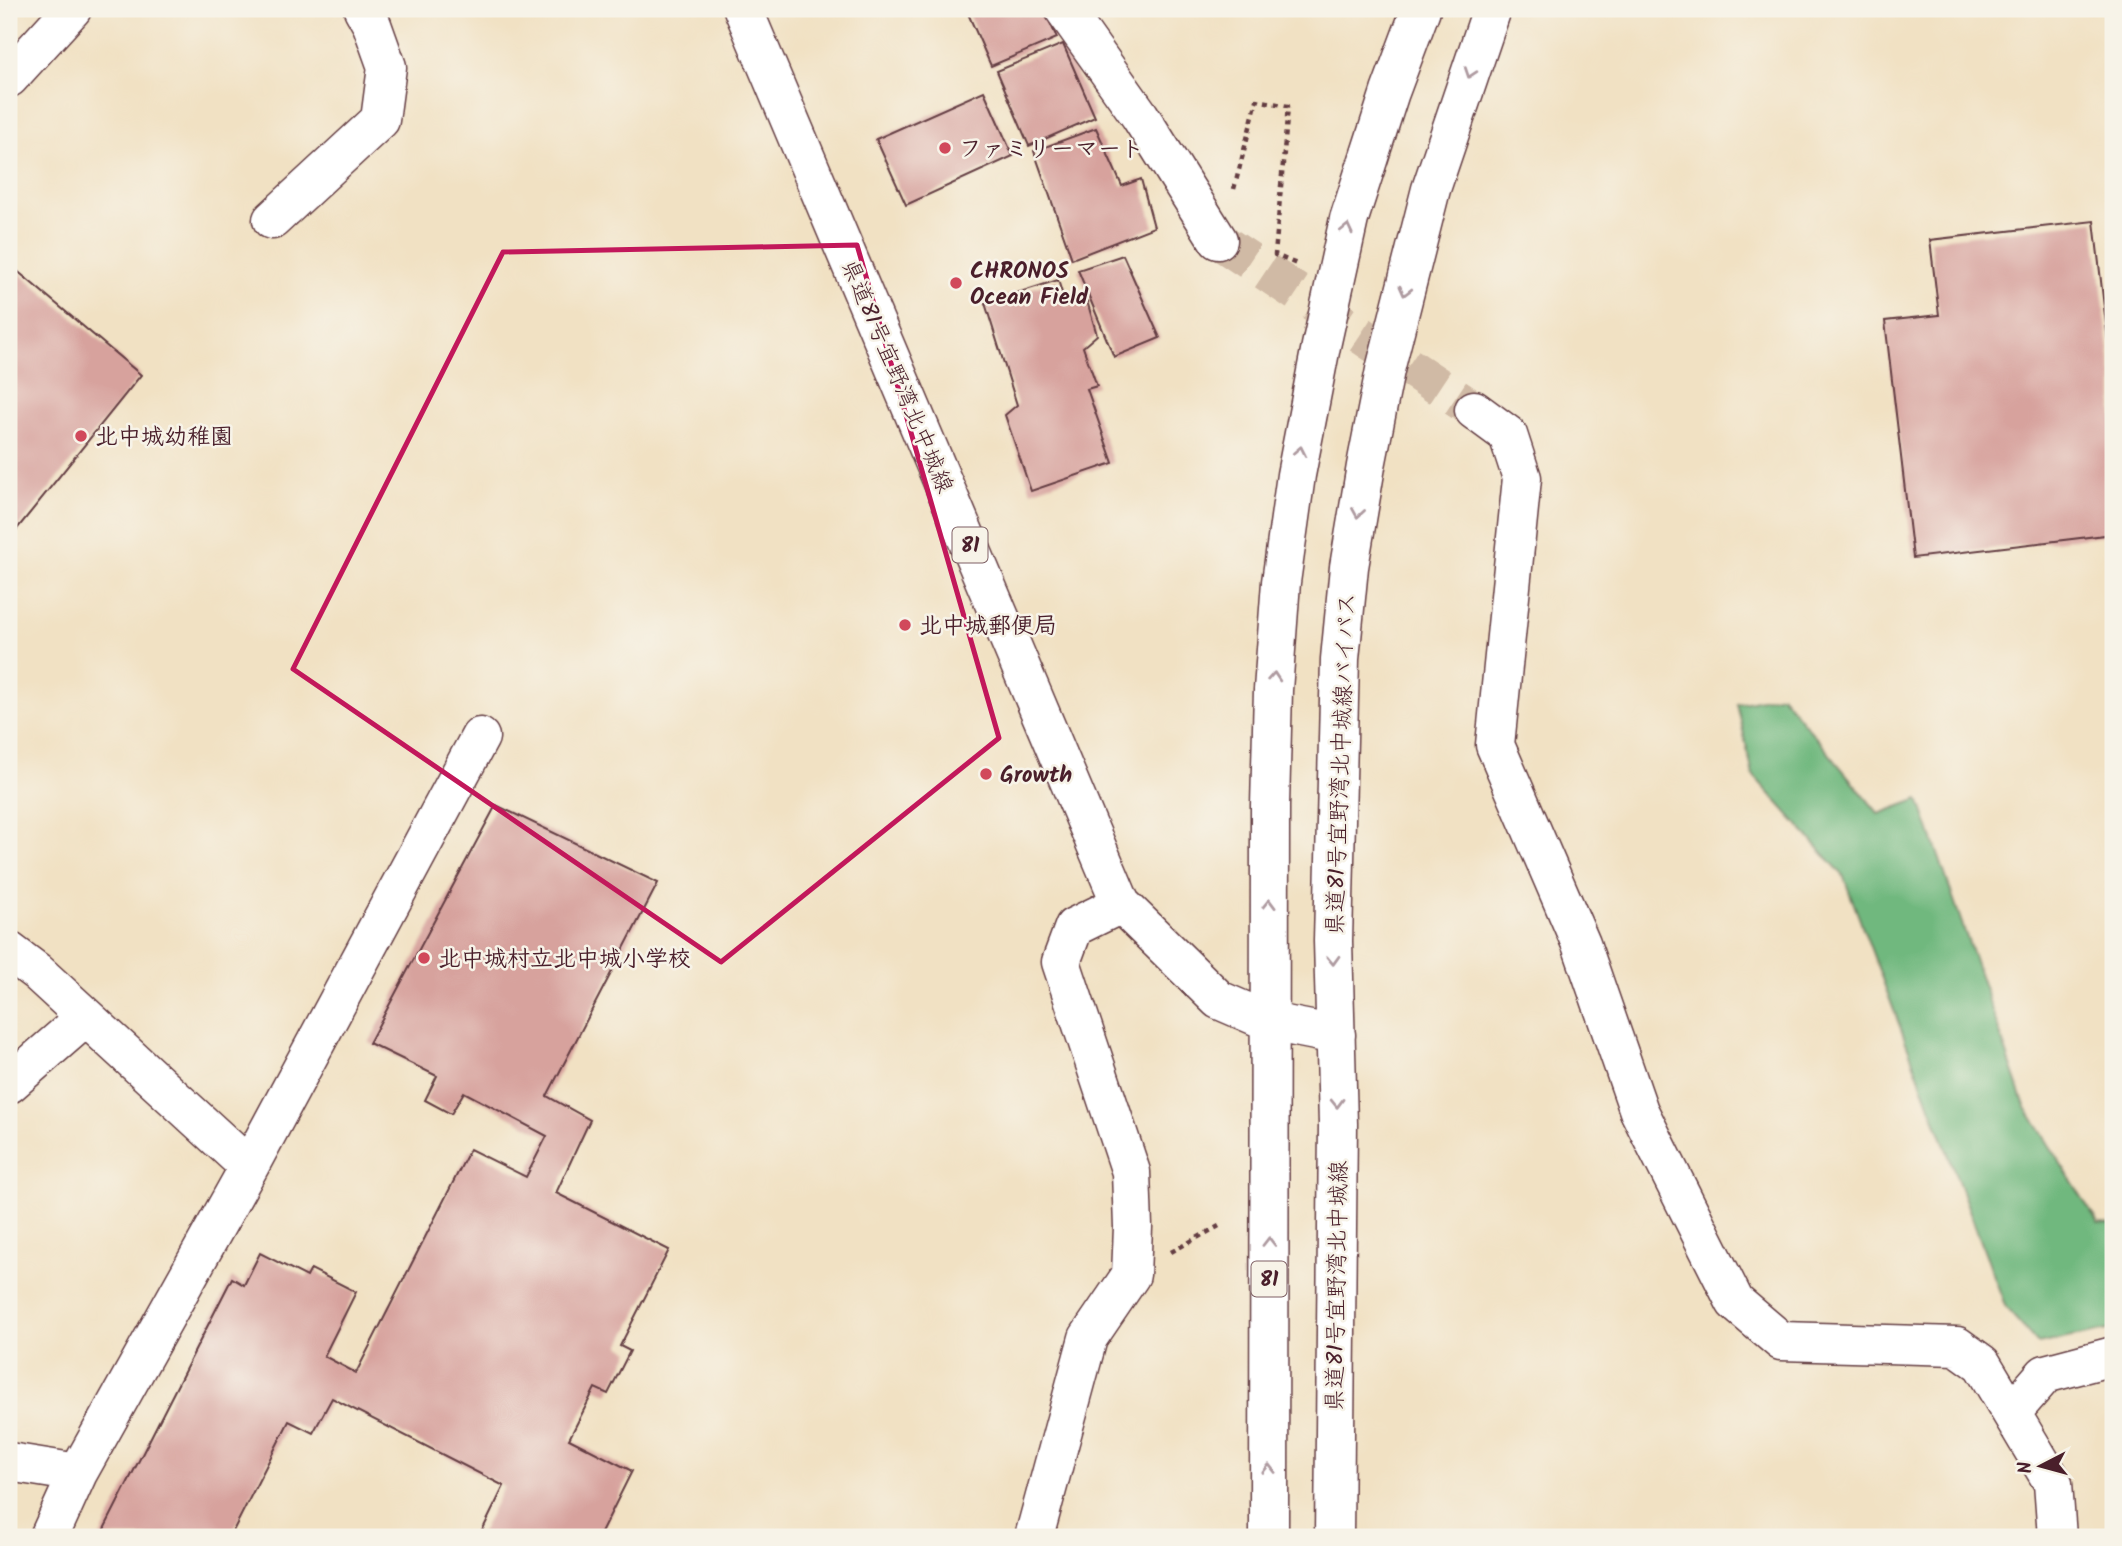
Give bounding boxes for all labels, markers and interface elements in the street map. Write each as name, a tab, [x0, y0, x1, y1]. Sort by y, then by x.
one-way arrow	[1464, 67, 1478, 79]
place label: ファミリーマート	[959, 132, 1144, 168]
marker: ファミリーマート	[937, 140, 953, 156]
one-way arrow	[1339, 223, 1353, 235]
street label: 県道81号宜野湾北中城線	[831, 254, 962, 499]
place label: CHRONOS Ocean Field	[970, 254, 1089, 316]
marker: CHRONOS Ocean Field	[948, 275, 964, 291]
one-way arrow	[1399, 285, 1413, 297]
place label: 北中城幼稚園	[95, 420, 233, 456]
marker: 北中城幼稚園	[73, 428, 89, 444]
one-way arrow	[1292, 445, 1307, 457]
one-way arrow	[1351, 508, 1366, 519]
road number: 81	[953, 528, 988, 562]
street label: 県道81号宜野湾北中城線バイパス	[1318, 592, 1366, 936]
place label: 北中城郵便局	[919, 609, 1057, 645]
marker: 北中城郵便局	[897, 617, 913, 633]
one-way arrow	[1266, 671, 1281, 682]
place label: Growth	[1000, 758, 1072, 794]
marker: Growth	[978, 766, 994, 782]
one-way arrow	[1261, 899, 1277, 909]
place label: 北中城村立北中城小学校	[438, 942, 691, 978]
marker: 北中城村立北中城小学校	[416, 950, 432, 966]
one-way arrow	[1326, 955, 1341, 966]
one-way arrow	[1329, 1098, 1345, 1109]
street label: 県道81号宜野湾北中城線	[1318, 1160, 1358, 1412]
one-way arrow	[1261, 1236, 1277, 1246]
road number: 81	[1252, 1262, 1286, 1296]
north arrow	[2007, 1430, 2076, 1500]
text: N	[2011, 1460, 2042, 1475]
one-way arrow	[1261, 1463, 1277, 1474]

